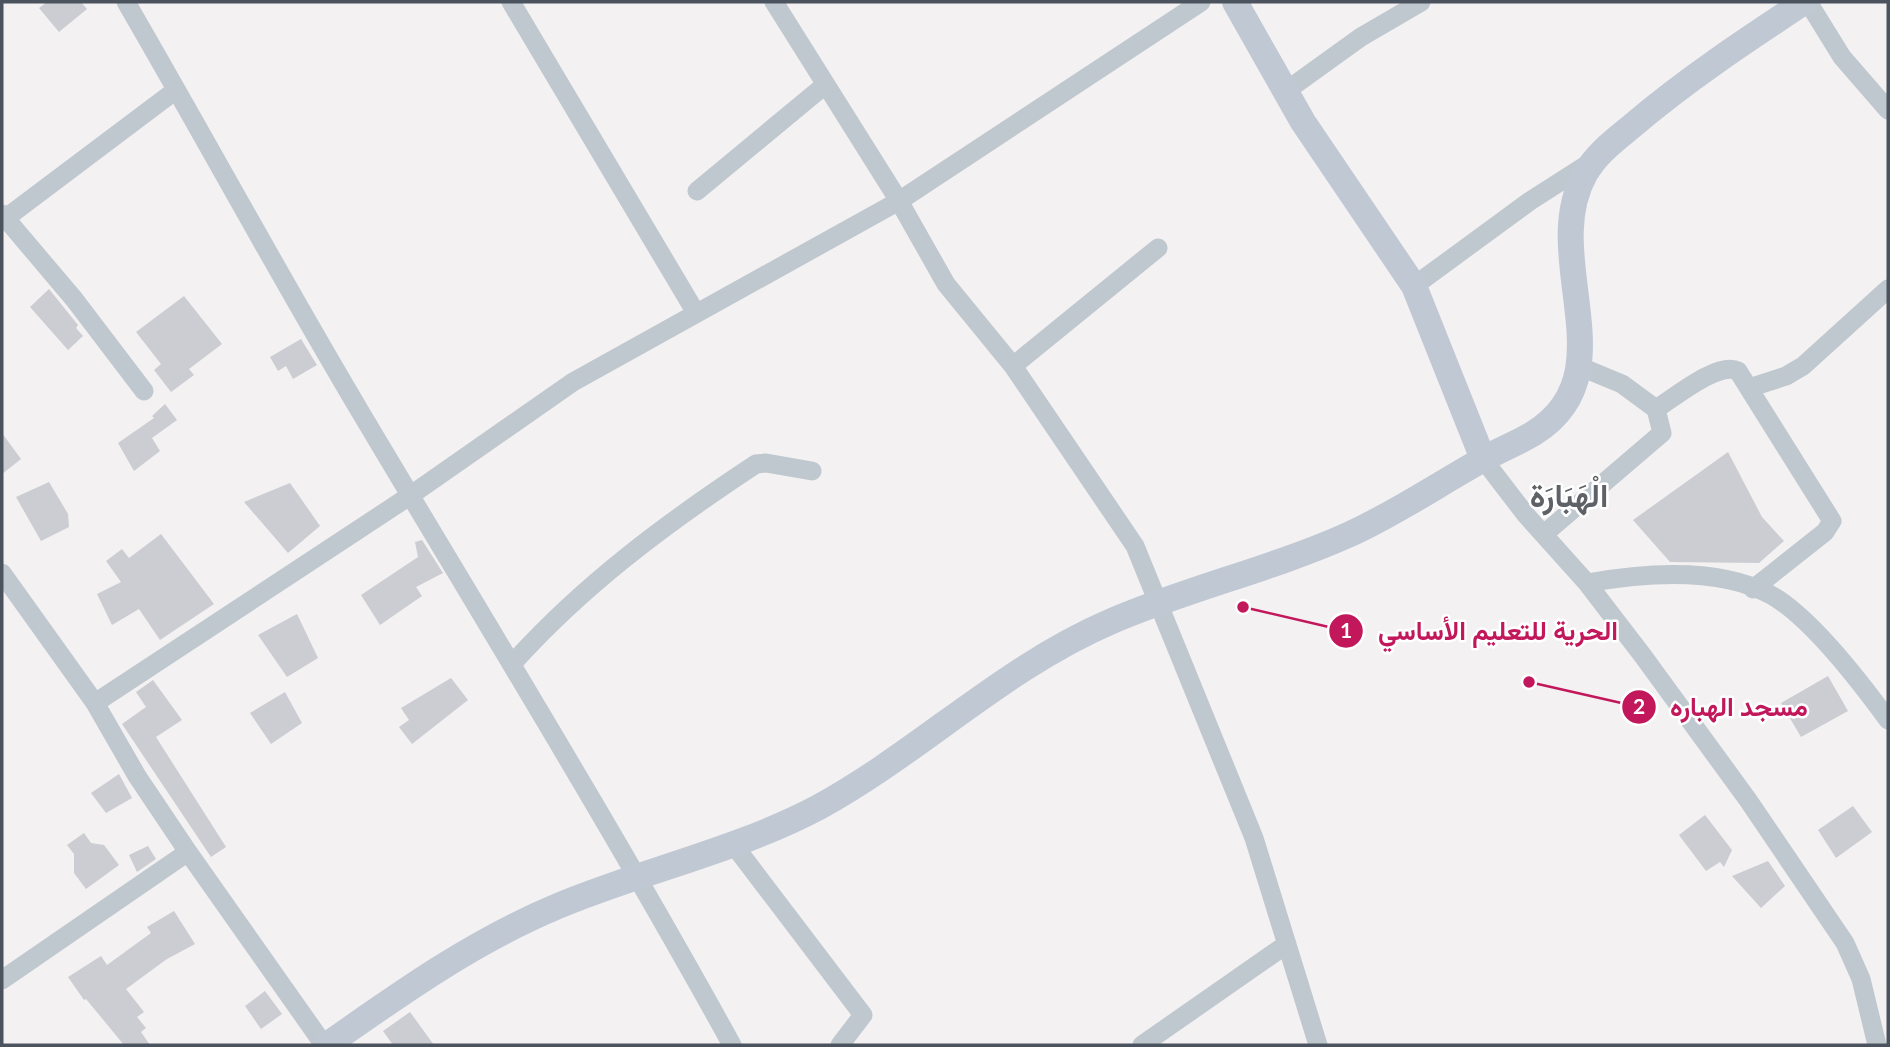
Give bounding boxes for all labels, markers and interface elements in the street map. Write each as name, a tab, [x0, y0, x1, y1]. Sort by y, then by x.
district label: الْهَبَارَة	[1530, 475, 1608, 516]
callout: الحرية للتعليم الأساسي	[1329, 607, 1632, 654]
text: الحرية للتعليم الأساسي	[1378, 614, 1618, 653]
text: 1	[1340, 617, 1352, 642]
callout: مسجد الهباره	[1622, 684, 1822, 731]
text: مسجد الهباره	[1670, 690, 1808, 723]
text: 2	[1633, 693, 1645, 718]

